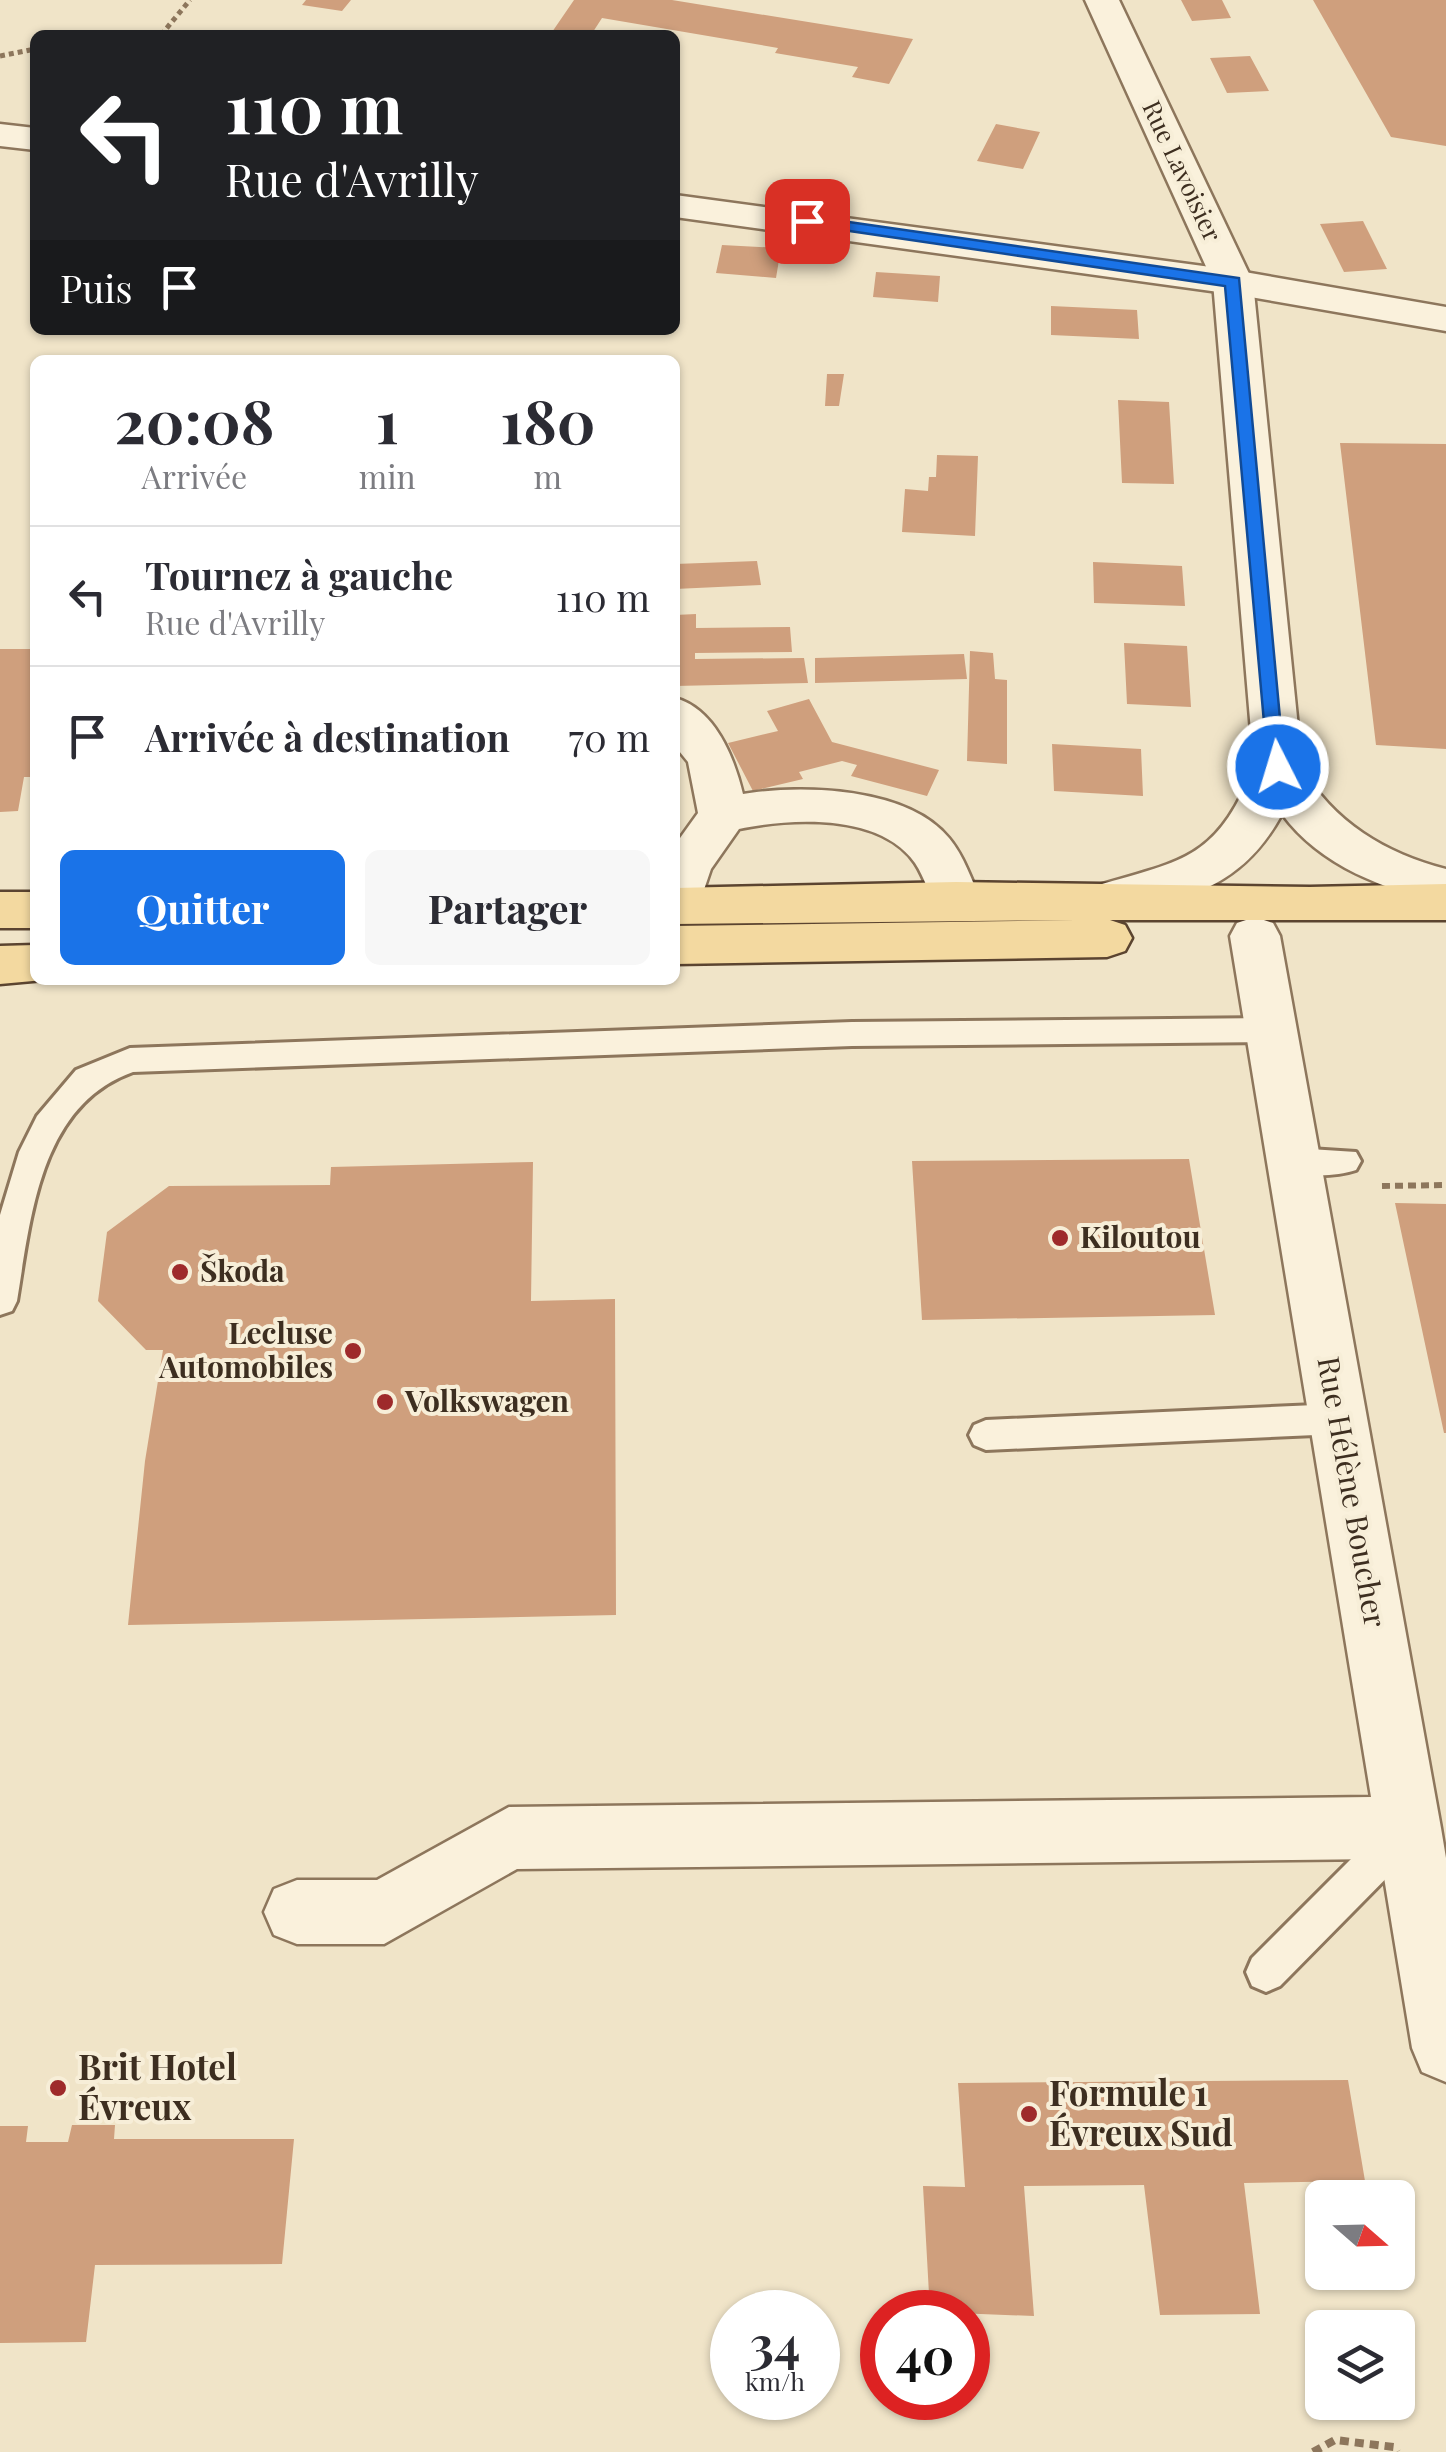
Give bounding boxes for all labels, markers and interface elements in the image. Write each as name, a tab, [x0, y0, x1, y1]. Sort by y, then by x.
text: 110 m	[225, 58, 403, 152]
icon: left	[60, 70, 190, 200]
street label: Rue Lavoisier	[1136, 95, 1230, 246]
text: Rue d'Avrilly	[225, 148, 479, 208]
pin	[765, 179, 850, 264]
icon: arrive	[780, 194, 835, 249]
icon: arrive	[152, 260, 207, 315]
text: Puis	[60, 262, 132, 313]
text: 20:08	[114, 379, 274, 459]
text: 1	[376, 379, 399, 459]
text: 180	[500, 379, 596, 459]
text: Arrivée	[142, 454, 247, 497]
text: min	[359, 454, 416, 497]
text: m	[534, 454, 562, 497]
text: Tournez à gauche	[145, 549, 453, 600]
icon: left	[60, 569, 115, 624]
text: 110 m	[556, 571, 650, 622]
text: Rue d'Avrilly	[145, 600, 325, 643]
icon: arrive	[60, 709, 115, 764]
text: Arrivée à destination	[145, 711, 510, 762]
text: 70 m	[569, 711, 650, 762]
position arrow	[1226, 715, 1330, 819]
button: Quitter	[60, 850, 345, 965]
button: Partager	[365, 850, 650, 965]
place label: Kiloutou	[1080, 1216, 1201, 1256]
marker: Kiloutou	[1049, 1227, 1071, 1249]
place label: Škoda	[200, 1250, 285, 1290]
marker: Škoda	[169, 1261, 191, 1283]
place label: Lecluse Automobiles	[158, 1312, 333, 1386]
marker: Lecluse Automobiles	[342, 1340, 364, 1362]
street label: Rue Hélène Boucher	[1309, 1353, 1396, 1630]
place label: Volkswagen	[404, 1380, 569, 1420]
marker: Volkswagen	[374, 1391, 396, 1413]
place label: Brit Hotel Évreux	[78, 2042, 237, 2129]
place label: Formule 1 Évreux Sud	[1049, 2068, 1233, 2155]
marker: Brit Hotel Évreux	[47, 2077, 69, 2099]
marker: Formule 1 Évreux Sud	[1018, 2103, 1040, 2125]
north arrow	[1305, 2180, 1415, 2290]
map controls	[1305, 2180, 1415, 2420]
speed limit sign: 40	[860, 2290, 990, 2420]
text: 34	[750, 2309, 800, 2376]
button: layers	[1305, 2310, 1415, 2420]
text: km/h	[745, 2364, 805, 2397]

